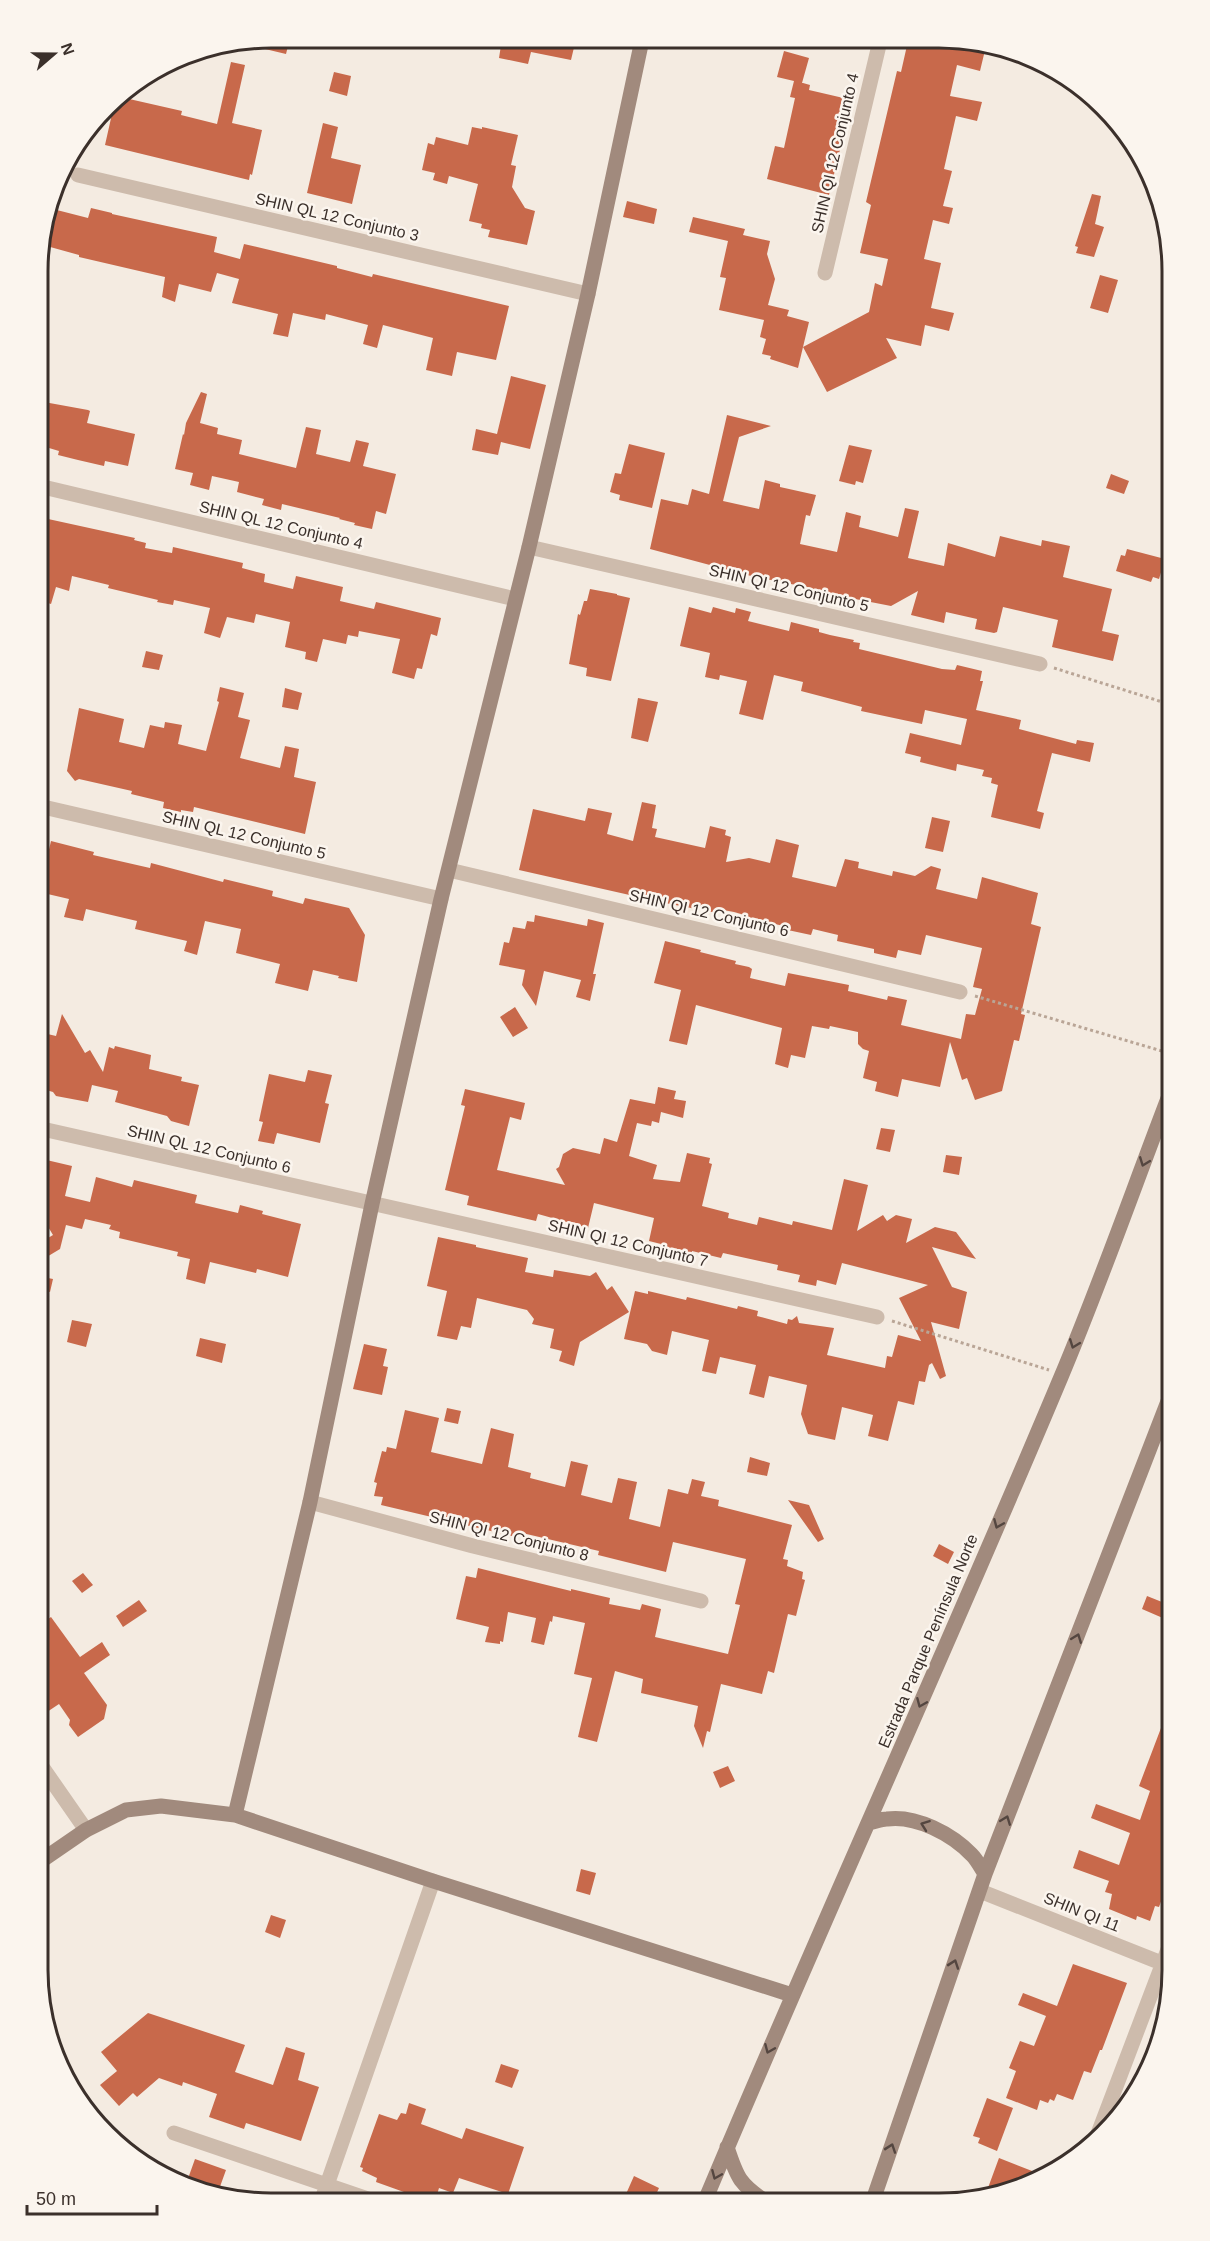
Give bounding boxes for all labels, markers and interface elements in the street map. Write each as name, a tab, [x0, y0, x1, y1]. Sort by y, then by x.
north arrow	[24, 24, 84, 84]
text: N	[58, 41, 78, 57]
street label: SHIN QI 12 Conjunto 4	[808, 71, 862, 235]
street label: SHIN QL 12 Conjunto 3	[253, 190, 421, 244]
street label: SHIN QL 12 Conjunto 4	[197, 498, 365, 552]
street label: SHIN QI 12 Conjunto 5	[707, 561, 871, 615]
street label: SHIN QL 12 Conjunto 5	[160, 808, 328, 862]
street label: SHIN QI 12 Conjunto 6	[627, 886, 791, 940]
street label: SHIN QL 12 Conjunto 6	[125, 1122, 293, 1176]
one-way arrow	[1138, 1156, 1151, 1167]
street label: SHIN QI 12 Conjunto 7	[546, 1216, 710, 1270]
one-way arrow	[1068, 1338, 1081, 1349]
street label: SHIN QI 12 Conjunto 8	[428, 1508, 591, 1564]
one-way arrow	[993, 1517, 1005, 1528]
street label: Estrada Parque Península Norte	[875, 1532, 981, 1750]
one-way arrow	[1070, 1633, 1082, 1644]
one-way arrow	[916, 1696, 928, 1707]
one-way arrow	[999, 1815, 1012, 1826]
one-way arrow	[920, 1820, 931, 1833]
street label: SHIN QI 11	[1041, 1889, 1123, 1935]
one-way arrow	[947, 1959, 960, 1970]
one-way arrow	[764, 2043, 776, 2054]
one-way arrow	[884, 2143, 897, 2154]
one-way arrow	[711, 2169, 723, 2180]
scale bar	[27, 2178, 158, 2216]
text: 50 m	[36, 2189, 76, 2209]

